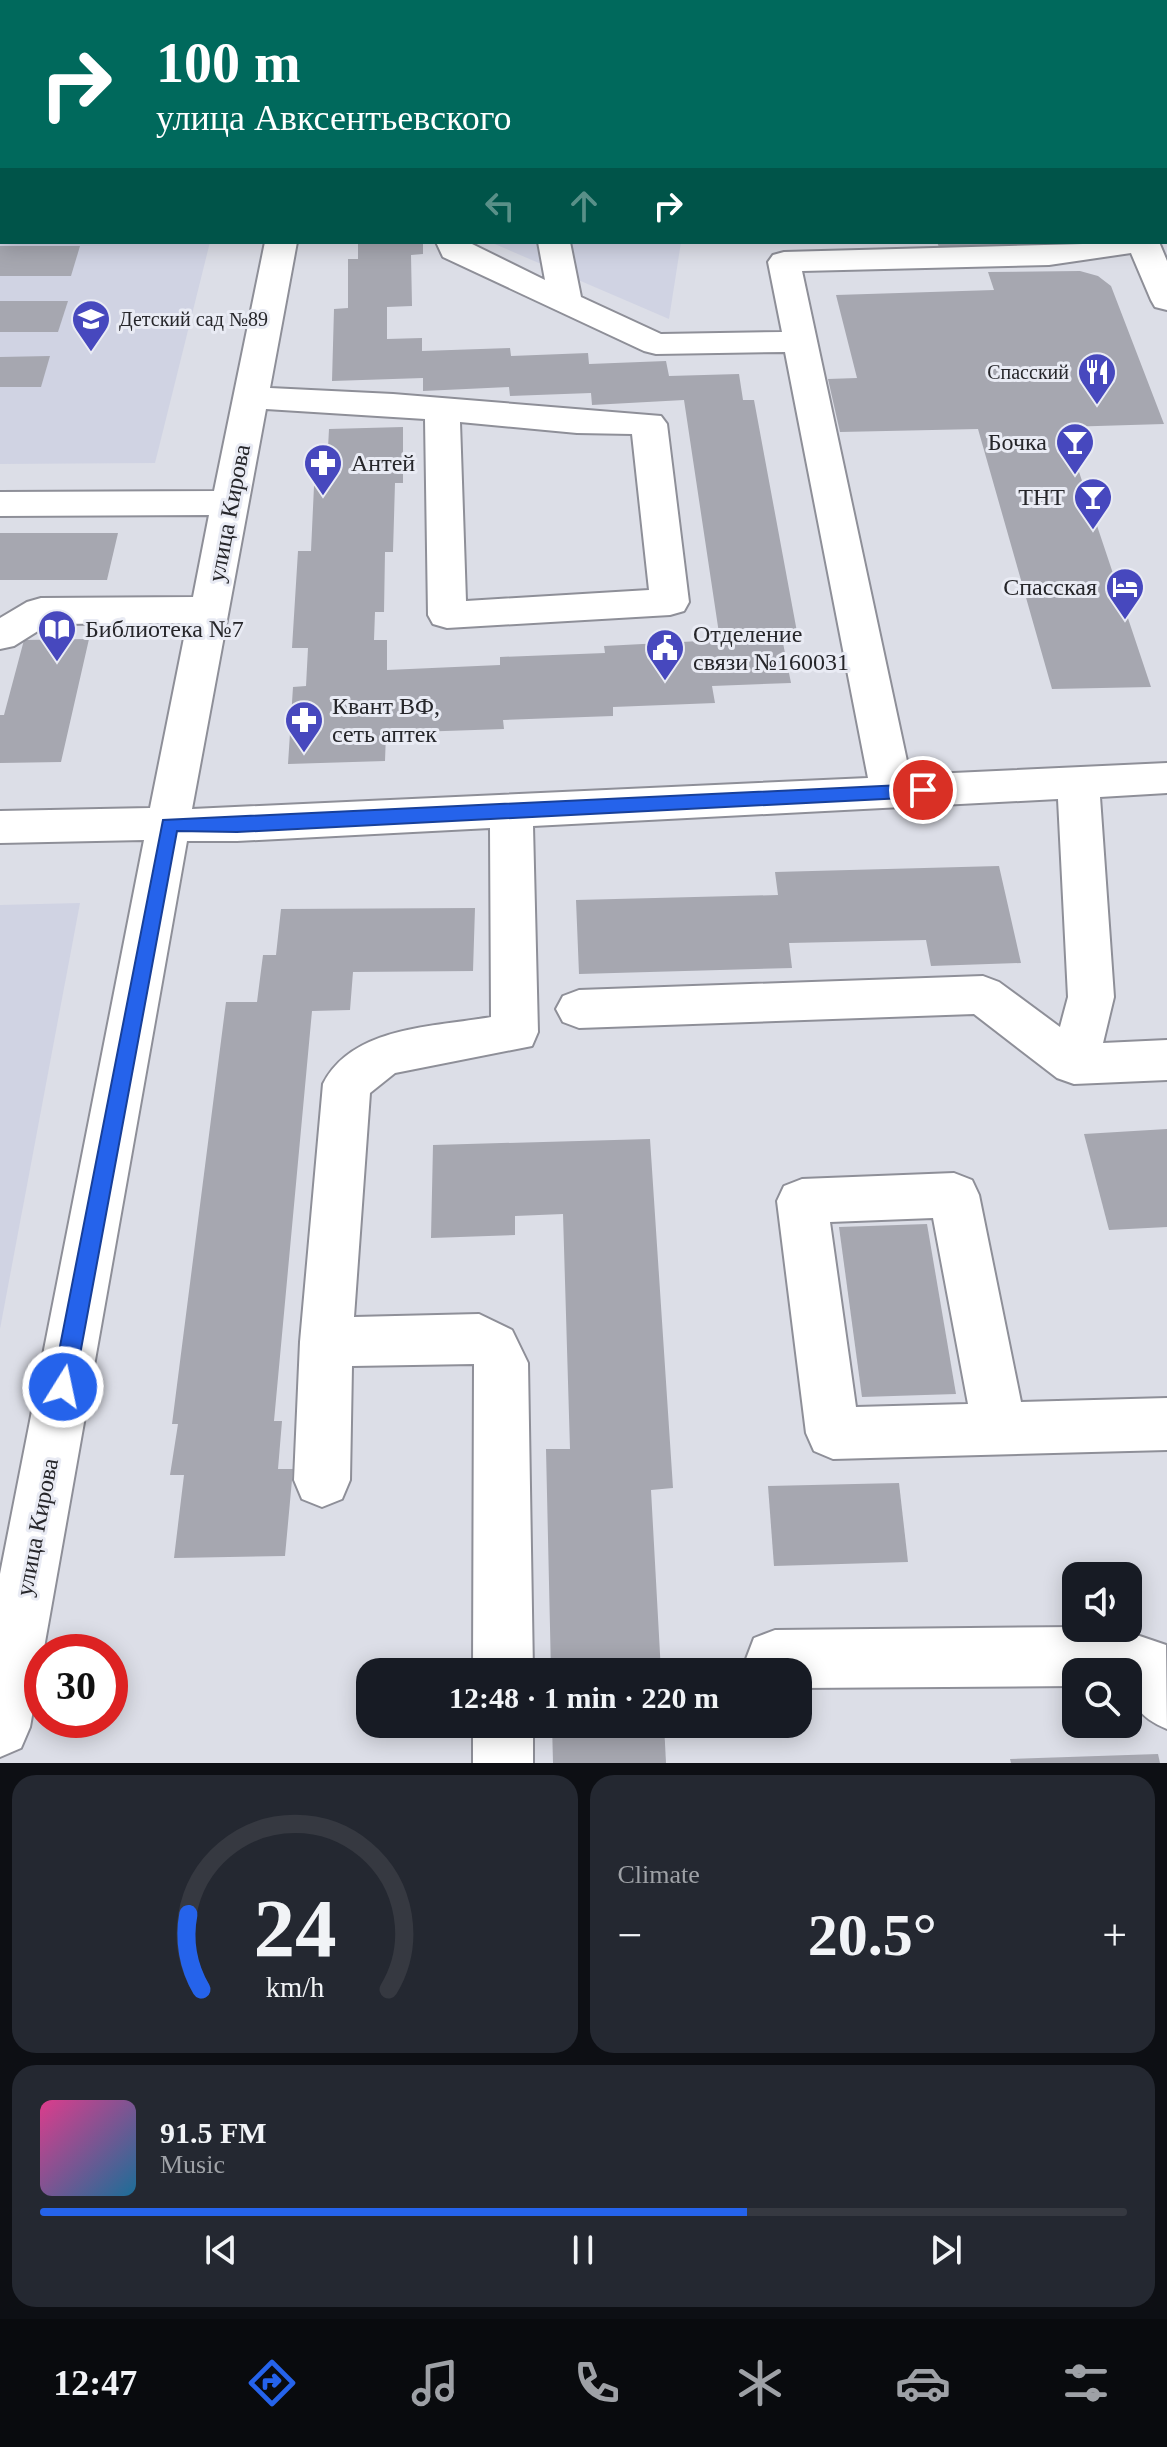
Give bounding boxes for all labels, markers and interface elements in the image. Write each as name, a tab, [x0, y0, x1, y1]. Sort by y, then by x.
icon: right	[24, 32, 128, 136]
text: 100 m	[156, 32, 301, 94]
text: улица Авксентьевского	[156, 98, 512, 138]
icon: left	[478, 184, 522, 228]
icon: ahead	[562, 184, 606, 228]
icon: right	[646, 184, 690, 228]
school or university icon: Детский сад №89	[70, 298, 112, 353]
place label: Детский сад №89	[119, 308, 268, 331]
restaurant icon: Спасский	[1076, 351, 1118, 406]
place label: Спасский	[987, 361, 1069, 383]
bar icon: Бочка	[1054, 421, 1096, 476]
place label: Бочка	[988, 429, 1047, 455]
street label: улица Кирова	[203, 442, 255, 584]
pharmacy icon: Антей	[302, 442, 344, 497]
place label: Антей	[351, 450, 415, 476]
bar icon: ТНТ	[1072, 476, 1114, 531]
place label: ТНТ	[1018, 484, 1065, 510]
hotel icon: Спасская	[1104, 566, 1146, 621]
place label: Спасская	[1003, 574, 1097, 600]
library icon: Библиотека №7	[36, 608, 78, 663]
place label: Библиотека №7	[85, 616, 244, 642]
place label: Отделение связи №160031	[693, 621, 849, 675]
public building icon: Отделение связи №160031	[644, 627, 686, 682]
place label: Квант ВФ, сеть аптек	[332, 693, 440, 747]
pharmacy icon: Квант ВФ, сеть аптек	[283, 699, 325, 754]
pin	[889, 756, 957, 824]
icon: arrive	[901, 768, 945, 812]
position arrow	[21, 1345, 105, 1429]
street label: улица Кирова	[11, 1456, 63, 1598]
map controls	[1062, 1562, 1142, 1738]
button: sound	[1062, 1562, 1142, 1642]
speed limit sign: 30	[24, 1634, 128, 1738]
button: search	[1062, 1658, 1142, 1738]
text: 12:48 · 1 min · 220 m	[449, 1681, 719, 1714]
text: Climate	[618, 1860, 700, 1889]
text: 24	[253, 1882, 336, 1974]
text: 20.5°	[808, 1902, 937, 1968]
text: −	[618, 1911, 642, 1960]
text: +	[1102, 1911, 1127, 1960]
text: km/h	[265, 1972, 324, 2003]
text: 91.5 FM	[160, 2116, 267, 2149]
text: Music	[160, 2150, 225, 2179]
icon: previous	[199, 2228, 243, 2272]
icon: pause	[561, 2228, 605, 2272]
icon: next	[924, 2228, 968, 2272]
icon: directions	[244, 2355, 300, 2411]
icon: music	[407, 2355, 463, 2411]
icon: phone	[569, 2355, 625, 2411]
icon: climate	[732, 2355, 788, 2411]
icon: car	[895, 2355, 951, 2411]
icon: filters	[1058, 2355, 1114, 2411]
text: 12:47	[53, 2363, 137, 2403]

